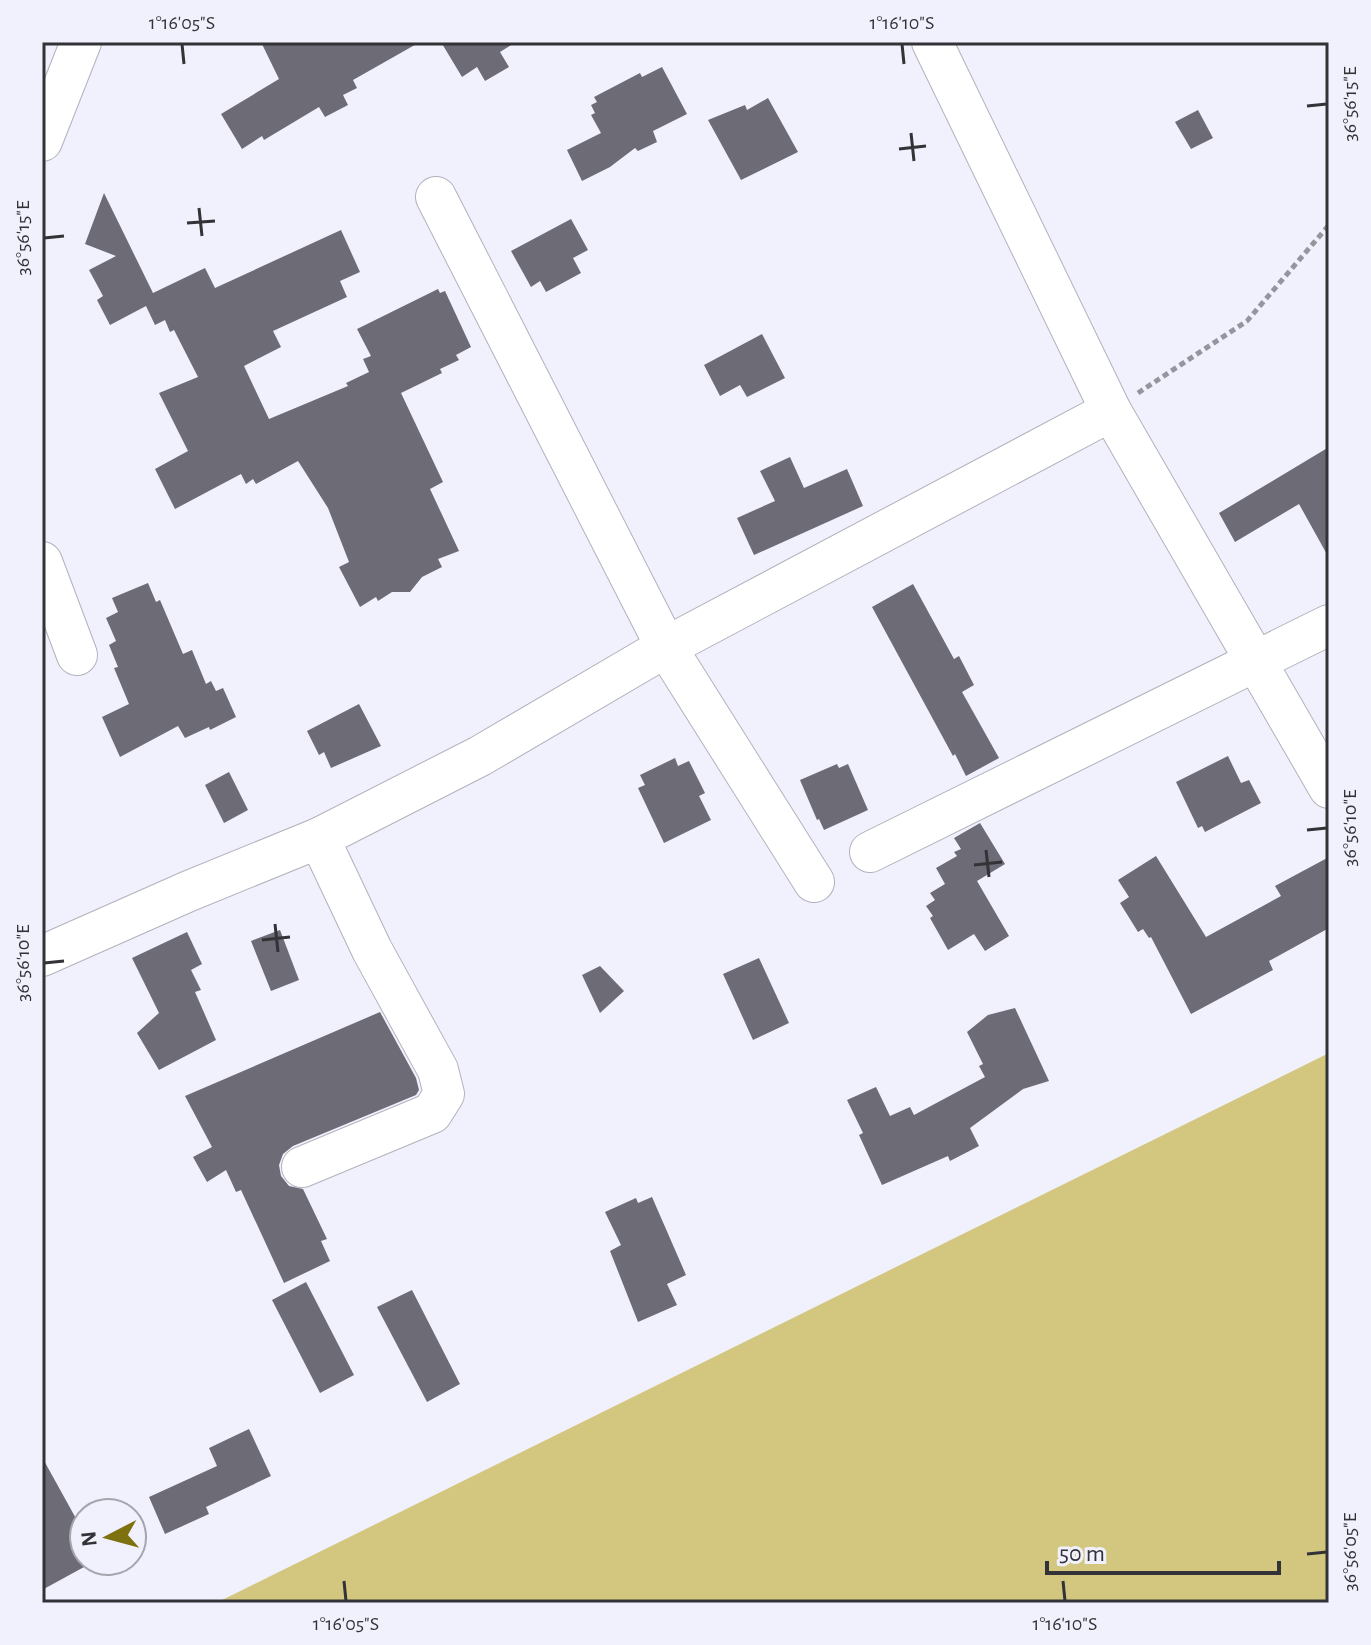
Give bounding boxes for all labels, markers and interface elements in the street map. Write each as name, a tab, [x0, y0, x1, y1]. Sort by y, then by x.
text: 1°16'05"S	[149, 13, 215, 33]
text: 1°16'10"S	[870, 13, 934, 33]
text: 36°56'15"E	[1340, 66, 1360, 142]
text: 36°56'15"E	[13, 200, 33, 276]
text: 36°56'10"E	[1340, 789, 1360, 867]
text: 36°56'10"E	[13, 924, 33, 1002]
north arrow	[68, 1497, 148, 1577]
text: 36°56'05"E	[1340, 1512, 1360, 1591]
scale bar	[1047, 1525, 1279, 1575]
text: N	[77, 1530, 101, 1548]
text: 50 m	[1059, 1542, 1105, 1566]
text: 1°16'05"S	[313, 1614, 379, 1634]
text: 1°16'10"S	[1033, 1614, 1097, 1634]

